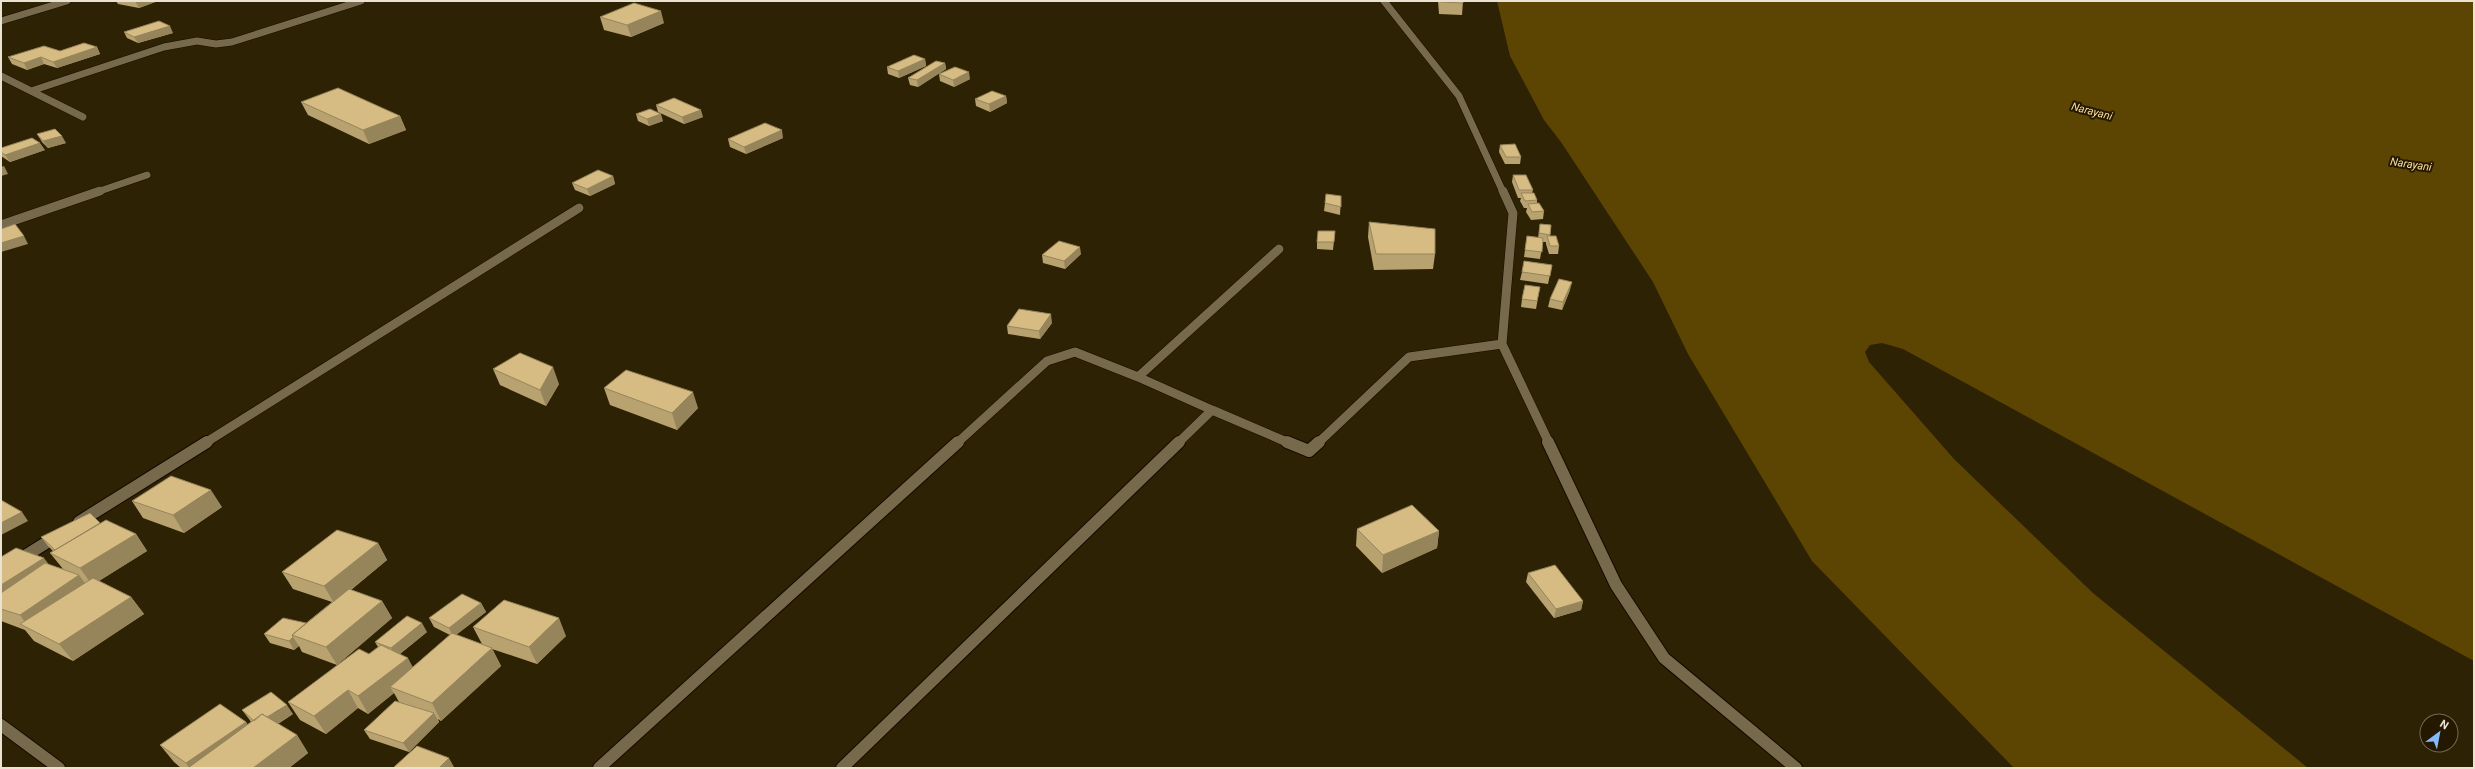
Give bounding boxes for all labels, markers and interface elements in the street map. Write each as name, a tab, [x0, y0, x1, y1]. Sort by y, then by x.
water label: Narayani	[2070, 100, 2114, 123]
water label: Narayani	[2389, 155, 2433, 174]
north arrow	[2419, 713, 2459, 753]
text: N	[2437, 717, 2451, 733]

